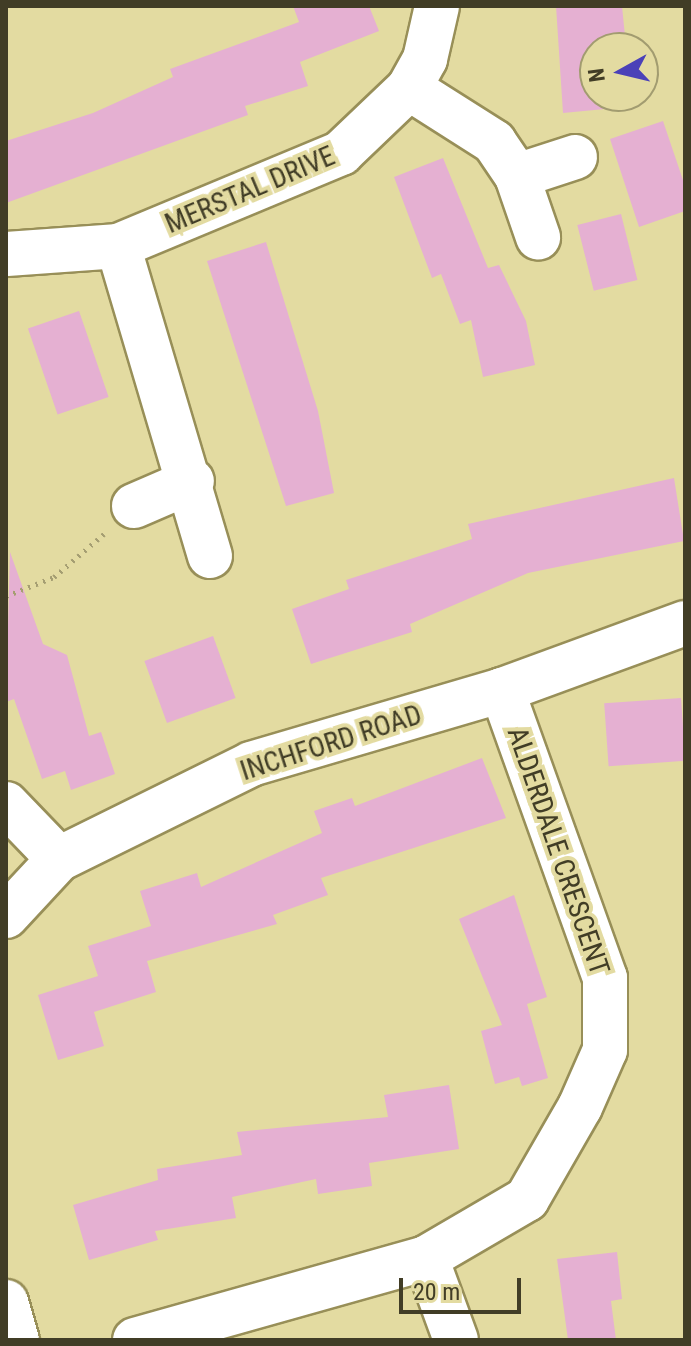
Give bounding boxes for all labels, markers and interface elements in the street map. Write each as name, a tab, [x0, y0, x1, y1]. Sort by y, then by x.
north arrow	[579, 32, 659, 112]
text: N	[583, 67, 610, 84]
street label: MERSTAL DRIVE	[160, 139, 340, 241]
street label: INCHFORD ROAD	[236, 698, 426, 788]
street label: ALDERDALE CRESCENT	[500, 723, 616, 979]
scale bar	[403, 1262, 525, 1312]
text: 20 m	[413, 1278, 460, 1306]

